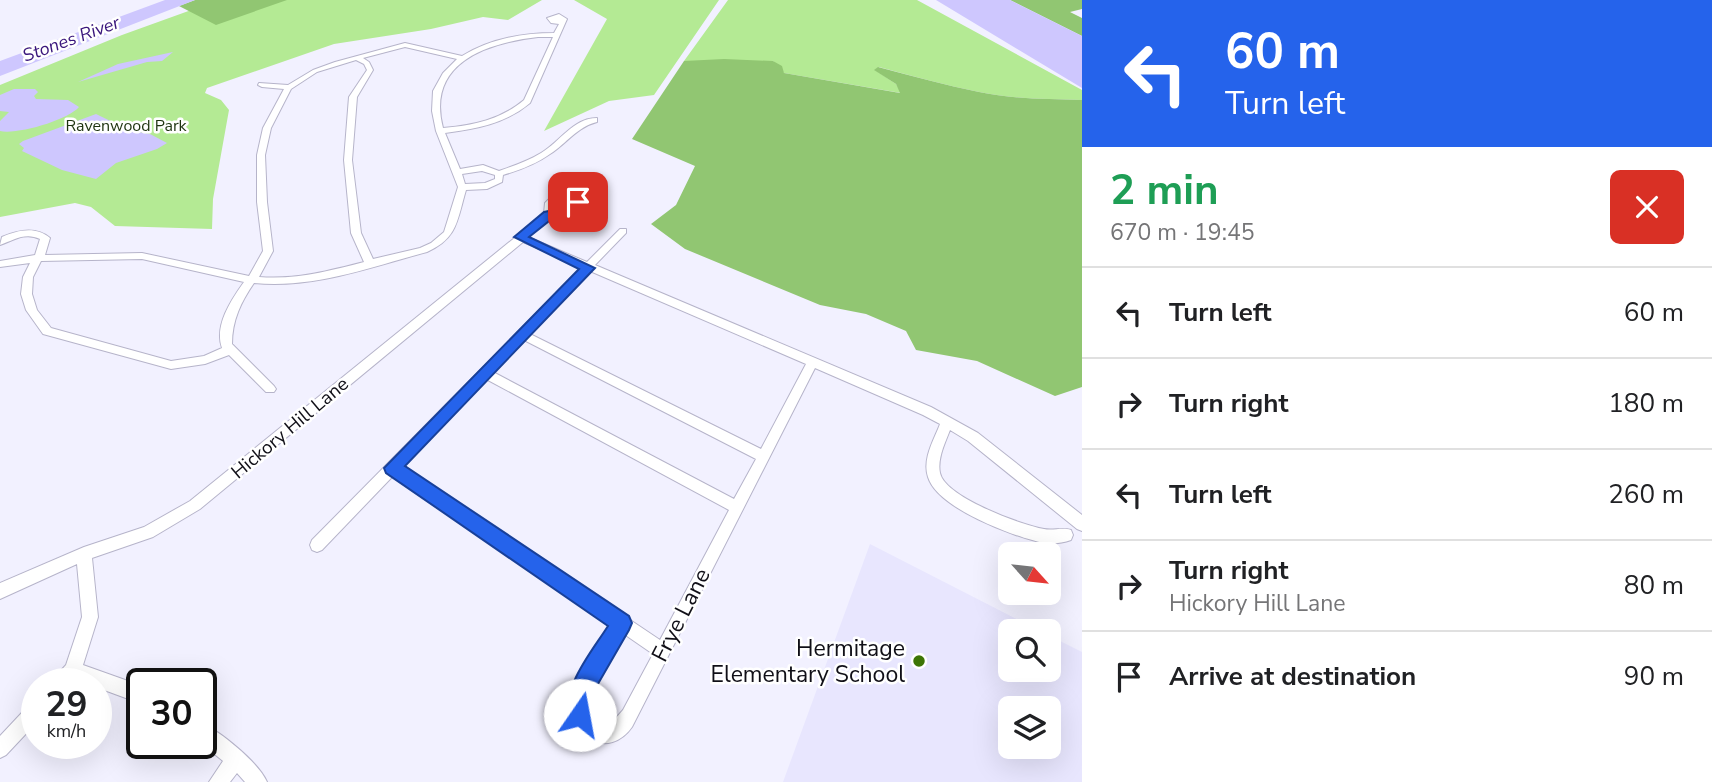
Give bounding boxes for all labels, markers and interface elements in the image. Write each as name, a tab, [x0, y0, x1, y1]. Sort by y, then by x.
water label: Stones River	[19, 10, 123, 68]
text: 60 m	[1225, 18, 1340, 85]
icon: left	[1110, 28, 1201, 119]
text: Turn left	[1225, 82, 1345, 125]
park label: Ravenwood Park	[65, 115, 188, 137]
text: 2 min	[1110, 162, 1219, 219]
button: close	[1610, 170, 1684, 244]
pin	[548, 172, 608, 232]
icon: arrive	[559, 183, 597, 221]
text: 670 m · 19:45	[1110, 217, 1255, 248]
icon: left	[1110, 294, 1148, 332]
text: Turn left	[1169, 295, 1272, 330]
text: 60 m	[1624, 295, 1684, 330]
street label: Hickory Hill Lane	[226, 371, 354, 485]
icon: right	[1110, 385, 1148, 423]
text: Turn right	[1169, 386, 1288, 421]
text: 180 m	[1608, 386, 1684, 421]
icon: left	[1110, 476, 1148, 514]
text: Turn left	[1169, 477, 1272, 512]
text: 260 m	[1608, 477, 1684, 512]
north arrow	[998, 542, 1060, 606]
map controls	[998, 542, 1061, 759]
text: Turn right	[1169, 553, 1288, 588]
street label: Frye Lane	[644, 563, 718, 667]
icon: right	[1110, 567, 1148, 605]
text: 80 m	[1624, 568, 1684, 603]
text: Hickory Hill Lane	[1169, 588, 1346, 619]
button: search	[998, 619, 1061, 682]
place label: Hermitage Elementary School	[711, 633, 905, 690]
marker: Hermitage Elementary School	[911, 653, 927, 669]
icon: arrive	[1110, 658, 1148, 696]
text: Arrive at destination	[1169, 659, 1416, 694]
text: 90 m	[1624, 659, 1684, 694]
speed limit sign: 30	[126, 668, 217, 759]
position arrow	[543, 678, 617, 752]
text: 29	[45, 681, 88, 728]
button: layers	[998, 696, 1061, 759]
text: km/h	[47, 719, 86, 743]

